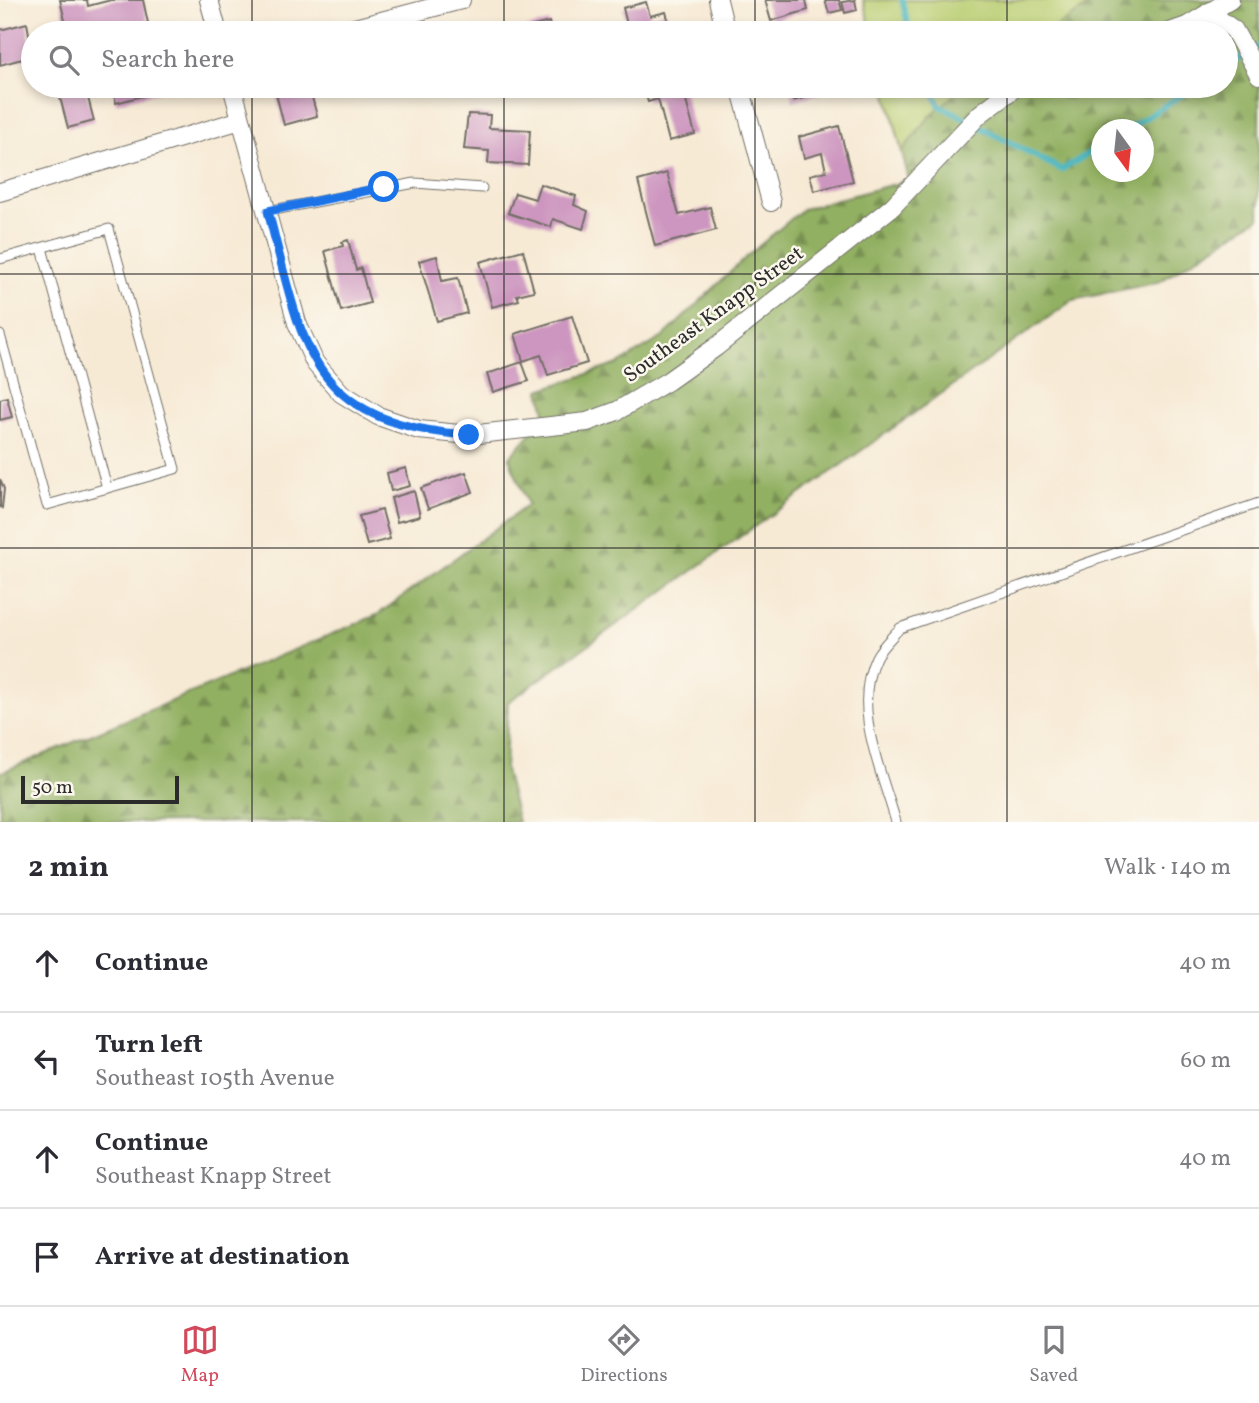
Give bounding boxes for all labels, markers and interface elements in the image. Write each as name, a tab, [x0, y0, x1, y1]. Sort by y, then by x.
search box	[21, 21, 1238, 98]
icon: search	[45, 41, 83, 79]
text: Search here	[101, 42, 234, 78]
north arrow	[1091, 119, 1154, 182]
route start	[368, 171, 399, 202]
street label: Southeast Knapp Street	[618, 240, 810, 390]
route end	[453, 419, 484, 450]
scale bar	[21, 773, 178, 805]
text: 50 m	[32, 775, 73, 801]
text: 2 min	[28, 847, 109, 889]
text: Walk · 140 m	[1104, 852, 1231, 884]
icon: ahead	[28, 944, 66, 982]
text: Continue	[95, 945, 208, 981]
text: 40 m	[1179, 947, 1231, 979]
text: Turn left	[95, 1027, 203, 1063]
icon: left	[28, 1042, 66, 1080]
text: 60 m	[1181, 1045, 1231, 1077]
text: Southeast 105th Avenue	[95, 1063, 335, 1095]
text: Continue	[95, 1125, 208, 1161]
icon: ahead	[28, 1140, 66, 1178]
text: 40 m	[1179, 1143, 1231, 1175]
text: Southeast Knapp Street	[95, 1161, 332, 1193]
icon: arrive	[28, 1238, 66, 1276]
text: Arrive at destination	[95, 1239, 350, 1275]
tab: Map	[181, 1321, 219, 1389]
tab: Directions	[581, 1321, 668, 1389]
tab: Saved	[1029, 1321, 1078, 1389]

